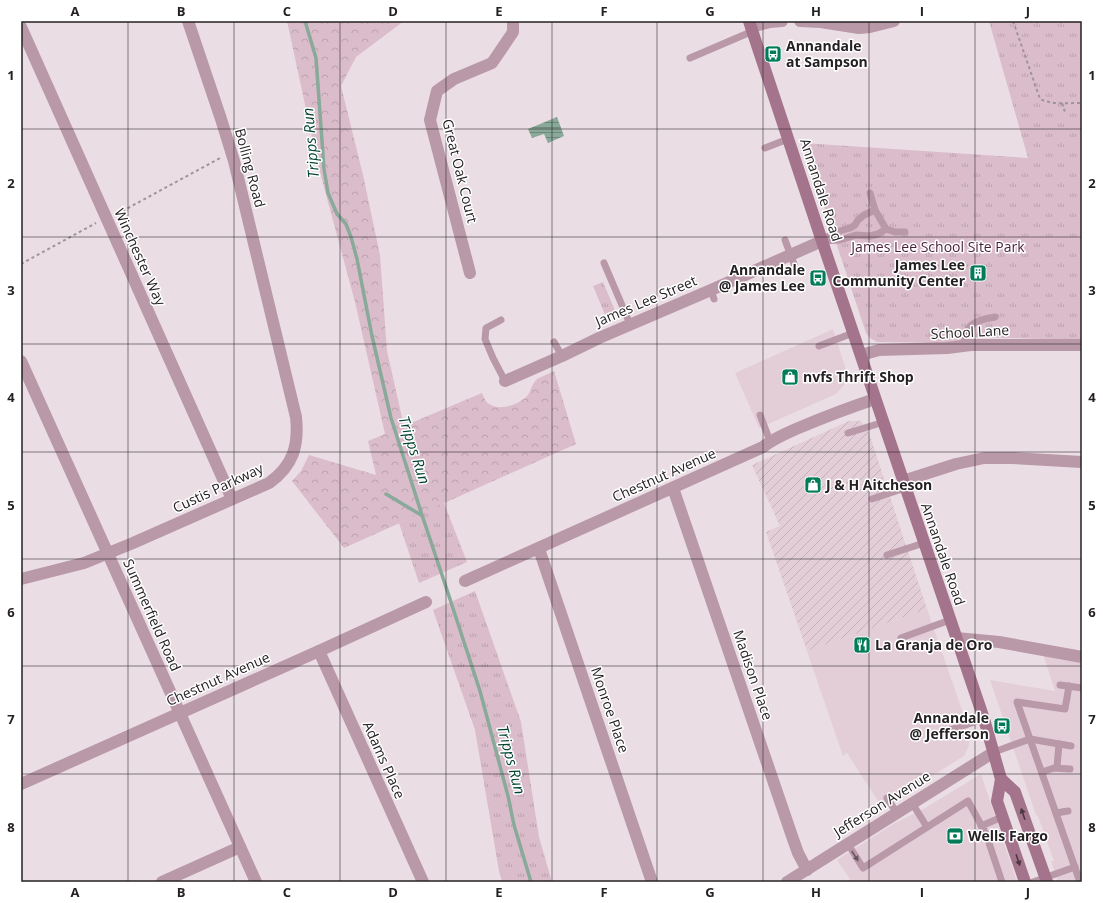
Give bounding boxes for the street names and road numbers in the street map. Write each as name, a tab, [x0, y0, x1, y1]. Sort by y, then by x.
street label: Great Oak Court	[438, 117, 483, 225]
street label: Bolling Road	[231, 126, 270, 210]
street label: Annandale Road	[796, 136, 847, 244]
street label: Winchester Way	[110, 205, 171, 309]
street label: James Lee Street	[590, 271, 699, 331]
street label: School Lane	[930, 320, 1010, 343]
street label: Chestnut Avenue	[609, 443, 719, 506]
street label: Custis Parkway	[169, 458, 267, 517]
street label: Annandale Road	[917, 500, 970, 608]
street label: Summerfield Road	[119, 556, 186, 674]
street label: Madison Place	[729, 627, 778, 723]
street label: Chestnut Avenue	[163, 647, 273, 710]
street label: Monroe Place	[587, 664, 634, 755]
street label: Adams Place	[359, 718, 410, 802]
street label: Jefferson Avenue	[828, 766, 934, 842]

